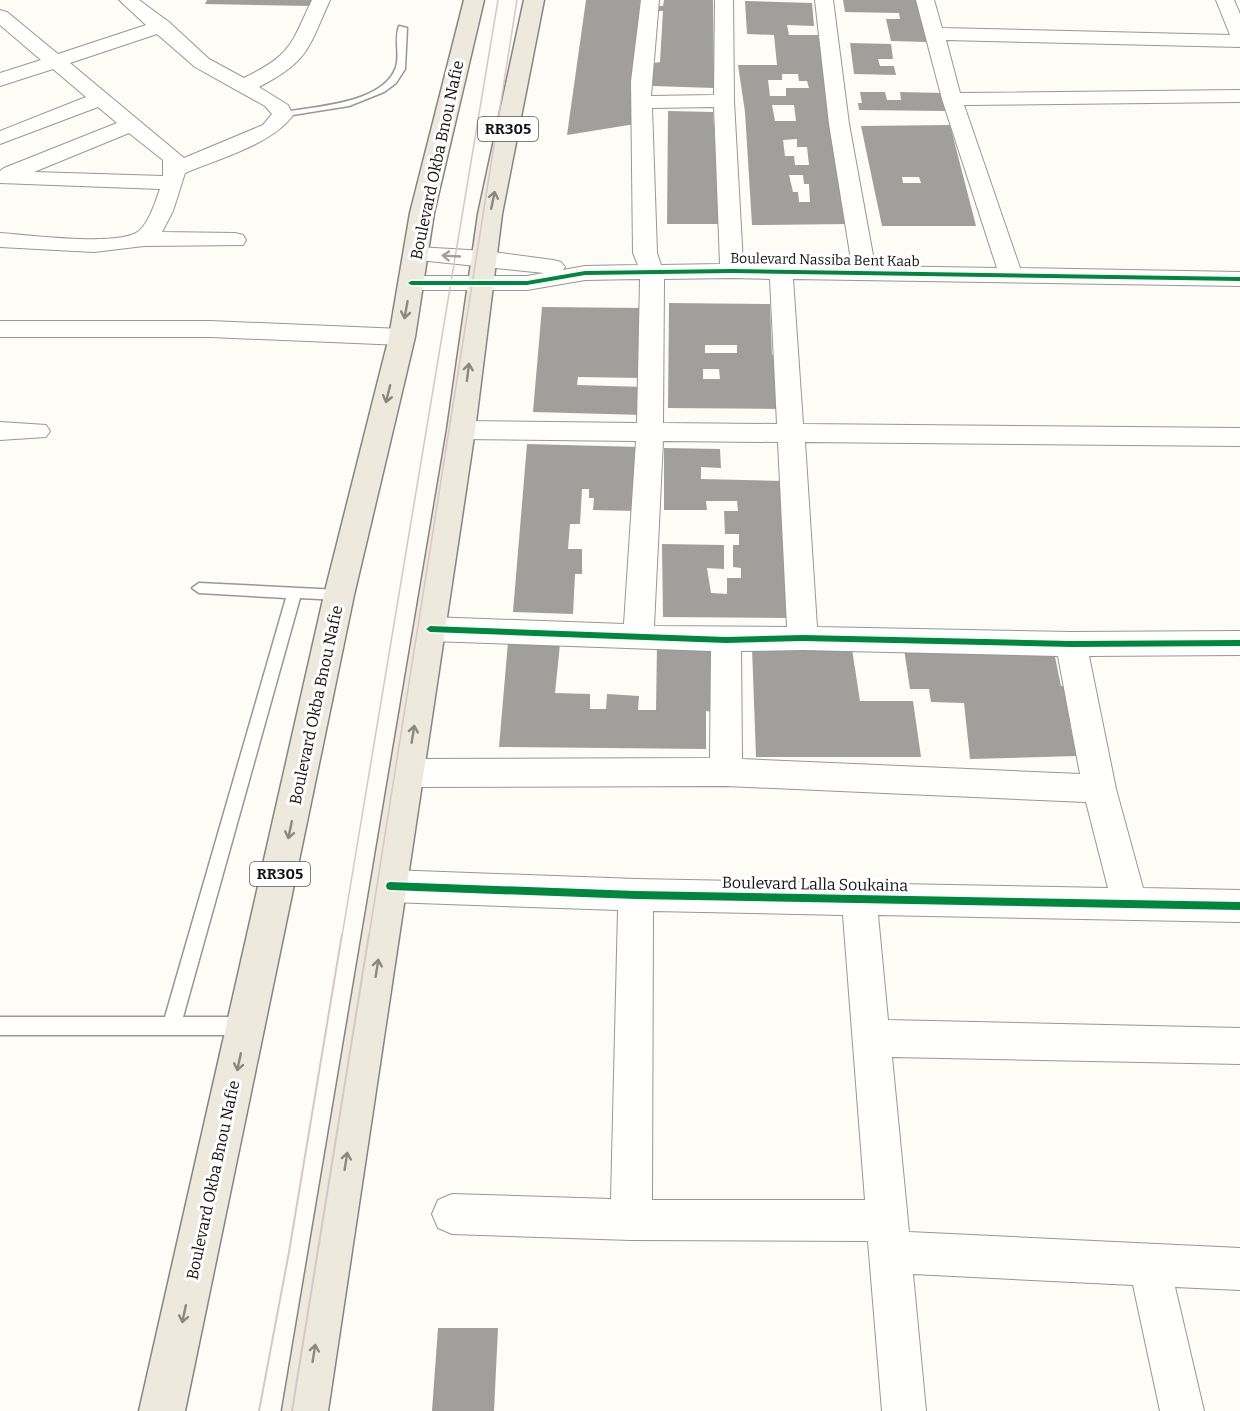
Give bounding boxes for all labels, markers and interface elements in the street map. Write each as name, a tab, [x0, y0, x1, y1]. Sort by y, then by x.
street label: Boulevard Okba Bnou Nafie	[407, 59, 467, 261]
road number: RR305	[478, 117, 538, 141]
one-way arrow	[488, 191, 499, 210]
one-way arrow	[442, 250, 462, 261]
street label: Boulevard Nassiba Bent Kaab	[730, 250, 920, 270]
one-way arrow	[400, 300, 411, 319]
one-way arrow	[462, 363, 473, 382]
one-way arrow	[382, 385, 394, 404]
street label: Boulevard Okba Bnou Nafie	[286, 604, 346, 806]
one-way arrow	[408, 725, 419, 744]
one-way arrow	[283, 821, 295, 840]
road number: RR305	[250, 862, 310, 886]
street label: Boulevard Lalla Soukaina	[722, 873, 909, 895]
one-way arrow	[372, 959, 383, 979]
one-way arrow	[233, 1052, 244, 1071]
street label: Boulevard Okba Bnou Nafie	[183, 1079, 243, 1281]
one-way arrow	[340, 1151, 351, 1171]
one-way arrow	[177, 1304, 189, 1323]
one-way arrow	[309, 1344, 320, 1364]

